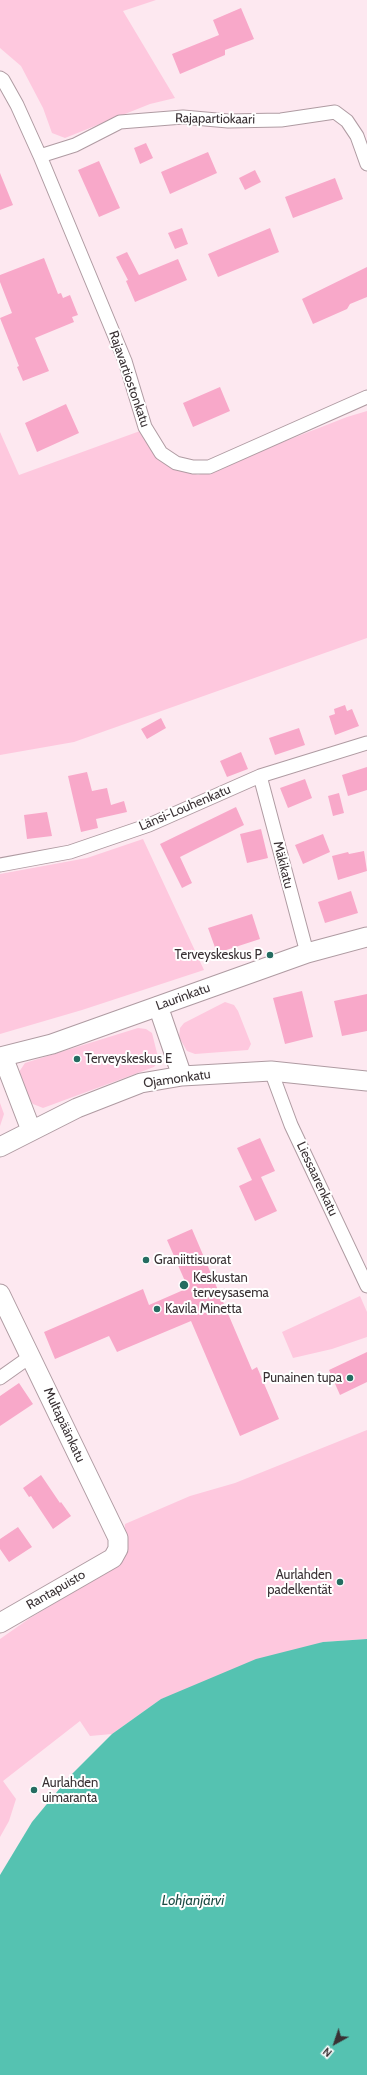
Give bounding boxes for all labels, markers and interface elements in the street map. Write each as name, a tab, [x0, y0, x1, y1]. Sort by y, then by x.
street label: Rajapartiokaari	[175, 111, 255, 127]
street label: Rajavartiostonkatu	[105, 329, 153, 429]
street label: Länsi-Louhenkatu	[137, 782, 233, 834]
street label: Mäkikatu	[270, 840, 296, 890]
place label: Terveyskeskus P	[175, 947, 262, 963]
marker: Terveyskeskus P	[265, 950, 275, 960]
street label: Laurinkatu	[154, 980, 212, 1014]
place label: Terveyskeskus E	[85, 1051, 172, 1067]
marker: Terveyskeskus E	[72, 1054, 82, 1064]
street label: Ojamonkatu	[142, 1067, 212, 1091]
street label: Liessaarenkatu	[293, 1139, 341, 1219]
place label: Graniittisuorat	[154, 1252, 231, 1268]
marker: Graniittisuorat	[141, 1255, 151, 1265]
place label: Keskustan terveysasema	[193, 1270, 269, 1301]
marker: Keskustan terveysasema	[178, 1279, 190, 1291]
place label: Kavila Minetta	[165, 1301, 242, 1317]
marker: Kavila Minetta	[152, 1304, 162, 1314]
place label: Punainen tupa	[263, 1370, 342, 1386]
marker: Punainen tupa	[345, 1373, 355, 1383]
street label: Multapäänkatu	[40, 1385, 88, 1465]
street label: Rantapuisto	[24, 1567, 88, 1613]
place label: Aurlahden padelkentät	[267, 1567, 332, 1598]
marker: Aurlahden padelkentät	[335, 1577, 345, 1587]
place label: Aurlahden uimaranta	[42, 1775, 98, 1806]
marker: Aurlahden uimaranta	[29, 1785, 39, 1795]
water label: Lohjanjärvi	[162, 1893, 224, 1909]
north arrow	[315, 2023, 355, 2063]
text: N	[320, 2044, 335, 2060]

